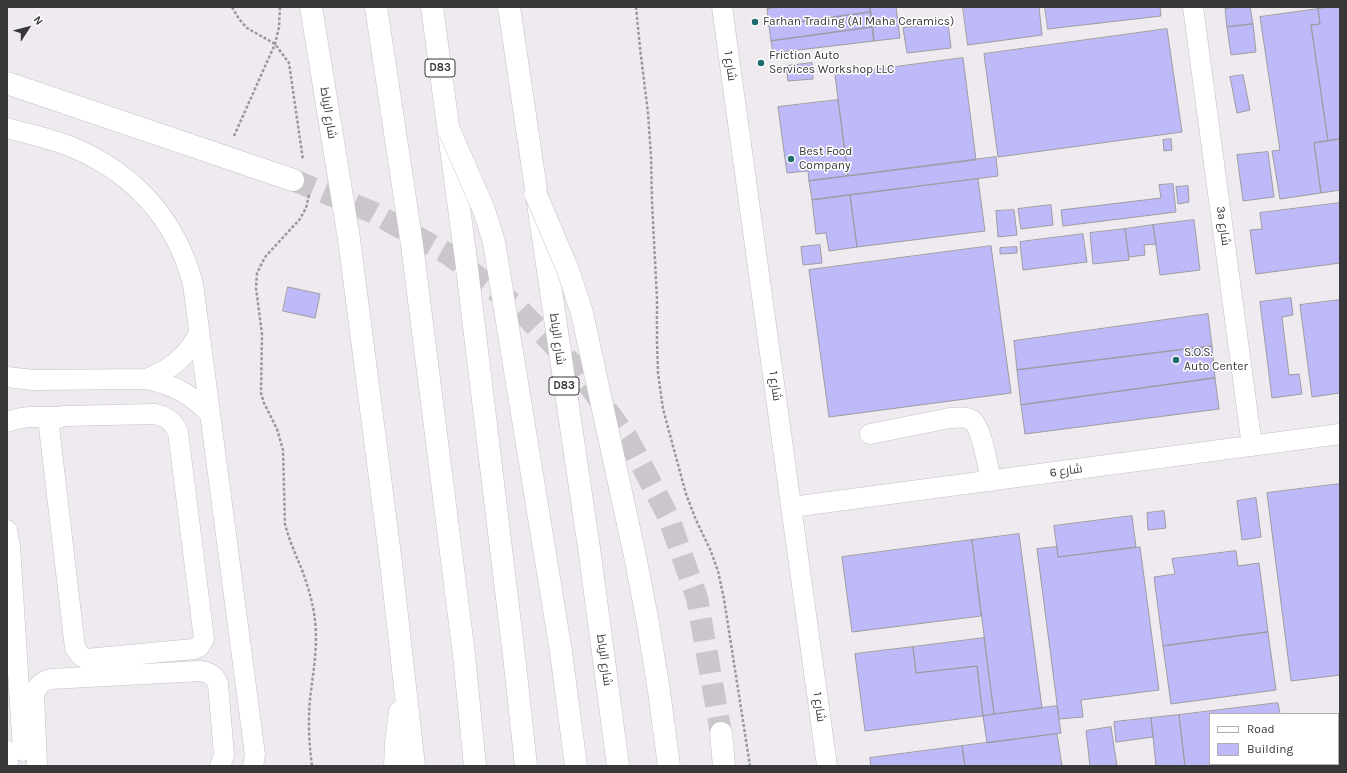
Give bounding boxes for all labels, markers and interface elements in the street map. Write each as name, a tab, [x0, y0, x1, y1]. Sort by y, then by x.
north arrow	[8, 8, 48, 48]
text: N	[31, 14, 46, 28]
place label: Farhan Trading (Al Maha Ceramics)	[763, 15, 954, 29]
marker: Farhan Trading (Al Maha Ceramics)	[750, 17, 760, 27]
place label: Friction Auto Services Workshop LLC	[769, 49, 894, 77]
street label: شارع 1	[721, 50, 739, 82]
marker: Friction Auto Services Workshop LLC	[756, 58, 766, 68]
road number: D83	[425, 59, 455, 77]
street label: شارع الرباط	[317, 86, 339, 140]
place label: Best Food Company	[799, 145, 852, 173]
marker: Best Food Company	[786, 154, 796, 164]
street label: 3a شارع	[1213, 205, 1233, 247]
street label: شارع الرباط	[546, 312, 568, 366]
place label: S.O.S. Auto Center	[1184, 346, 1248, 374]
marker: S.O.S. Auto Center	[1171, 355, 1181, 365]
street label: شارع 1	[766, 370, 784, 402]
road number: D83	[549, 377, 579, 395]
street label: شارع 6	[1049, 462, 1083, 480]
street label: شارع الرباط	[593, 633, 615, 687]
street label: شارع 1	[810, 691, 828, 723]
legend	[1209, 713, 1339, 765]
text: Road	[1247, 722, 1275, 736]
text: Building	[1247, 742, 1293, 756]

